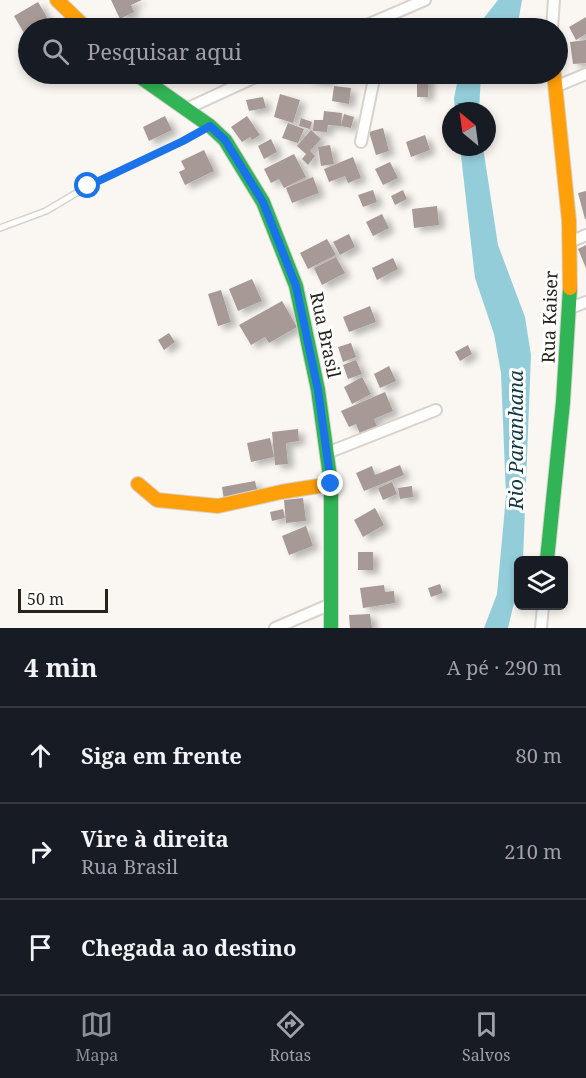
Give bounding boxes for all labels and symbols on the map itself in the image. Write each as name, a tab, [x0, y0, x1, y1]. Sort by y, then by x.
north arrow	[442, 102, 496, 156]
route start	[74, 172, 100, 198]
street label: Rua Kaiser	[535, 270, 563, 364]
street label: Rua Brasil	[305, 289, 347, 381]
water label: Rio Paranhana	[502, 370, 529, 511]
route end	[317, 470, 343, 496]
scale bar	[18, 586, 108, 614]

